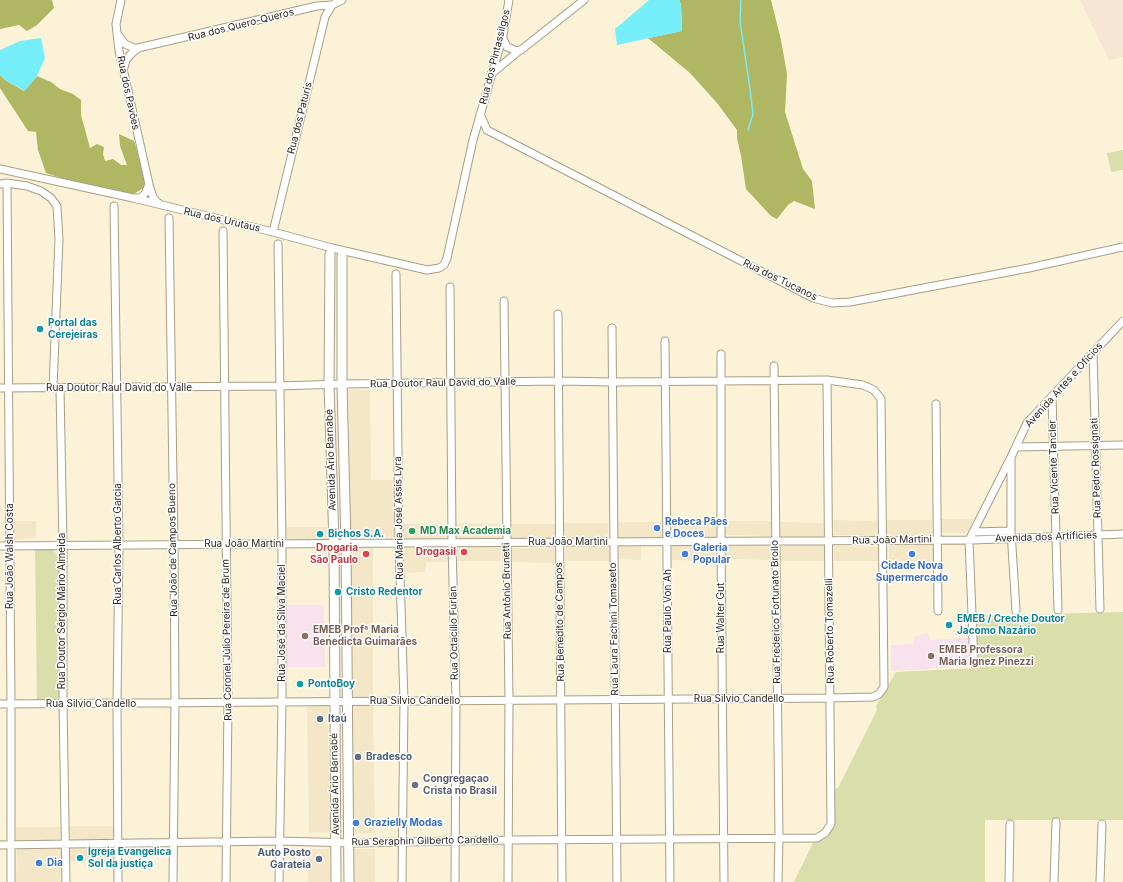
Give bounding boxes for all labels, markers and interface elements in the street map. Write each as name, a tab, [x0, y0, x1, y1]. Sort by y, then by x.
street label: Rua dos Quero-Queros	[187, 6, 295, 44]
street label: Rua dos Pintassilgos	[477, 8, 513, 106]
street label: Rua dos Pavões	[114, 55, 142, 131]
street label: Rua dos Paturis	[285, 81, 315, 155]
street label: Rua dos Urutaus	[183, 205, 261, 235]
street label: Rua dos Tucanos	[741, 257, 819, 303]
place label: Portal das Cerejeiras	[48, 317, 98, 340]
marker: Portal das Cerejeiras	[35, 324, 45, 334]
street label: Avenida Artes e Ofícios	[1023, 340, 1105, 430]
street label: Rua Doutor Raul David do Valle	[370, 376, 516, 390]
street label: Rua Doutor Raul David do Valle	[46, 382, 192, 394]
street label: Avenida Ário Barnabé	[323, 409, 339, 511]
street label: Rua Pedro Rossignati	[1088, 418, 1104, 518]
street label: Rua Vicente Tancler	[1046, 420, 1062, 514]
street label: Rua Maria José Assis Lyra	[392, 456, 406, 580]
street label: Rua Carlos Alberto Garcia	[112, 483, 124, 605]
street label: Rua João de Campos Bueno	[166, 483, 180, 617]
street label: Rua João Walsh Costa	[4, 503, 16, 609]
place label: Rebeca Pães e Doces	[665, 516, 728, 540]
marker: Rebeca Pães e Doces	[652, 523, 662, 533]
place label: MD Max Academia	[420, 525, 511, 537]
marker: MD Max Academia	[407, 526, 417, 536]
place label: Bichos S.A.	[328, 528, 384, 540]
marker: Bichos S.A.	[315, 529, 325, 539]
street label: Avenida dos Artíficies	[995, 529, 1097, 545]
street label: Rua Doutor Sérgio Mário Almeida	[56, 533, 68, 689]
street label: Rua João Martini	[852, 533, 932, 547]
street label: Rua João Martini	[528, 536, 608, 548]
street label: Rua João Martini	[204, 538, 284, 550]
street label: Rua Frederico Fortunato Brollo	[769, 540, 783, 684]
place label: Drogaria São Paulo	[310, 542, 358, 566]
place label: Galeria Popular	[693, 542, 731, 566]
street label: Rua Antônio Brunetti	[500, 543, 514, 639]
place label: Drogasil	[416, 546, 456, 558]
marker: Drogasil	[459, 547, 469, 557]
marker: Drogaria São Paulo	[361, 549, 371, 559]
marker: Galeria Popular	[680, 549, 690, 559]
marker: Cidade Nova Supermercado	[907, 549, 917, 559]
street label: Rua Coronel Júlio Pereira de Brum	[220, 559, 234, 721]
place label: Cidade Nova Supermercado	[876, 560, 948, 584]
street label: Rua Benedito de Campos	[553, 562, 567, 682]
street label: Rua Laura Fachini Tomaseto	[607, 562, 621, 696]
street label: Rua José da Silva Maciel	[276, 564, 288, 682]
street label: Rua Paulo Von Ah	[662, 569, 674, 653]
street label: Rua Roberto Tomazelli	[823, 578, 837, 684]
street label: Rua Walter Gut	[715, 583, 727, 653]
place label: Cristo Redentor	[346, 586, 423, 598]
street label: Rua Octacílio Furlan	[447, 586, 461, 680]
marker: Cristo Redentor	[333, 587, 343, 597]
place label: EMEB / Creche Doutor Jacomo Nazário	[957, 613, 1065, 636]
marker: EMEB / Creche Doutor Jacomo Nazário	[944, 620, 954, 630]
place label: EMEB Profª Maria Benedicta Guimarães	[313, 624, 417, 648]
marker: EMEB Profª Maria Benedicta Guimarães	[300, 631, 310, 641]
place label: EMEB Professora Maria Ignez Pinezzi	[939, 644, 1034, 668]
marker: EMEB Professora Maria Ignez Pinezzi	[926, 651, 936, 661]
place label: PontoBoy	[308, 678, 355, 690]
marker: PontoBoy	[295, 679, 305, 689]
street label: Rua Silvio Candello	[694, 693, 784, 705]
street label: Rua Silvio Candello	[370, 695, 460, 707]
street label: Rua Silvio Candello	[46, 698, 136, 710]
place label: Itaú	[328, 713, 347, 725]
marker: Itaú	[315, 714, 325, 724]
street label: Avenida Ário Barnabé	[328, 733, 342, 835]
place label: Bradesco	[366, 751, 412, 763]
marker: Bradesco	[353, 752, 363, 762]
place label: Congregaçao Crista no Brasil	[423, 773, 497, 796]
marker: Congregaçao Crista no Brasil	[410, 780, 420, 790]
place label: Grazielly Modas	[364, 817, 443, 829]
marker: Grazielly Modas	[351, 818, 361, 828]
street label: Rua Seraphin Gilberto Candello	[351, 834, 499, 848]
place label: Igreja Evangelica Sol da justiça	[88, 846, 171, 870]
place label: Auto Posto Garateia	[257, 847, 311, 870]
marker: Igreja Evangelica Sol da justiça	[75, 853, 85, 863]
marker: Auto Posto Garateia	[314, 854, 324, 864]
place label: Dia	[47, 857, 63, 869]
marker: Dia	[34, 858, 44, 868]

